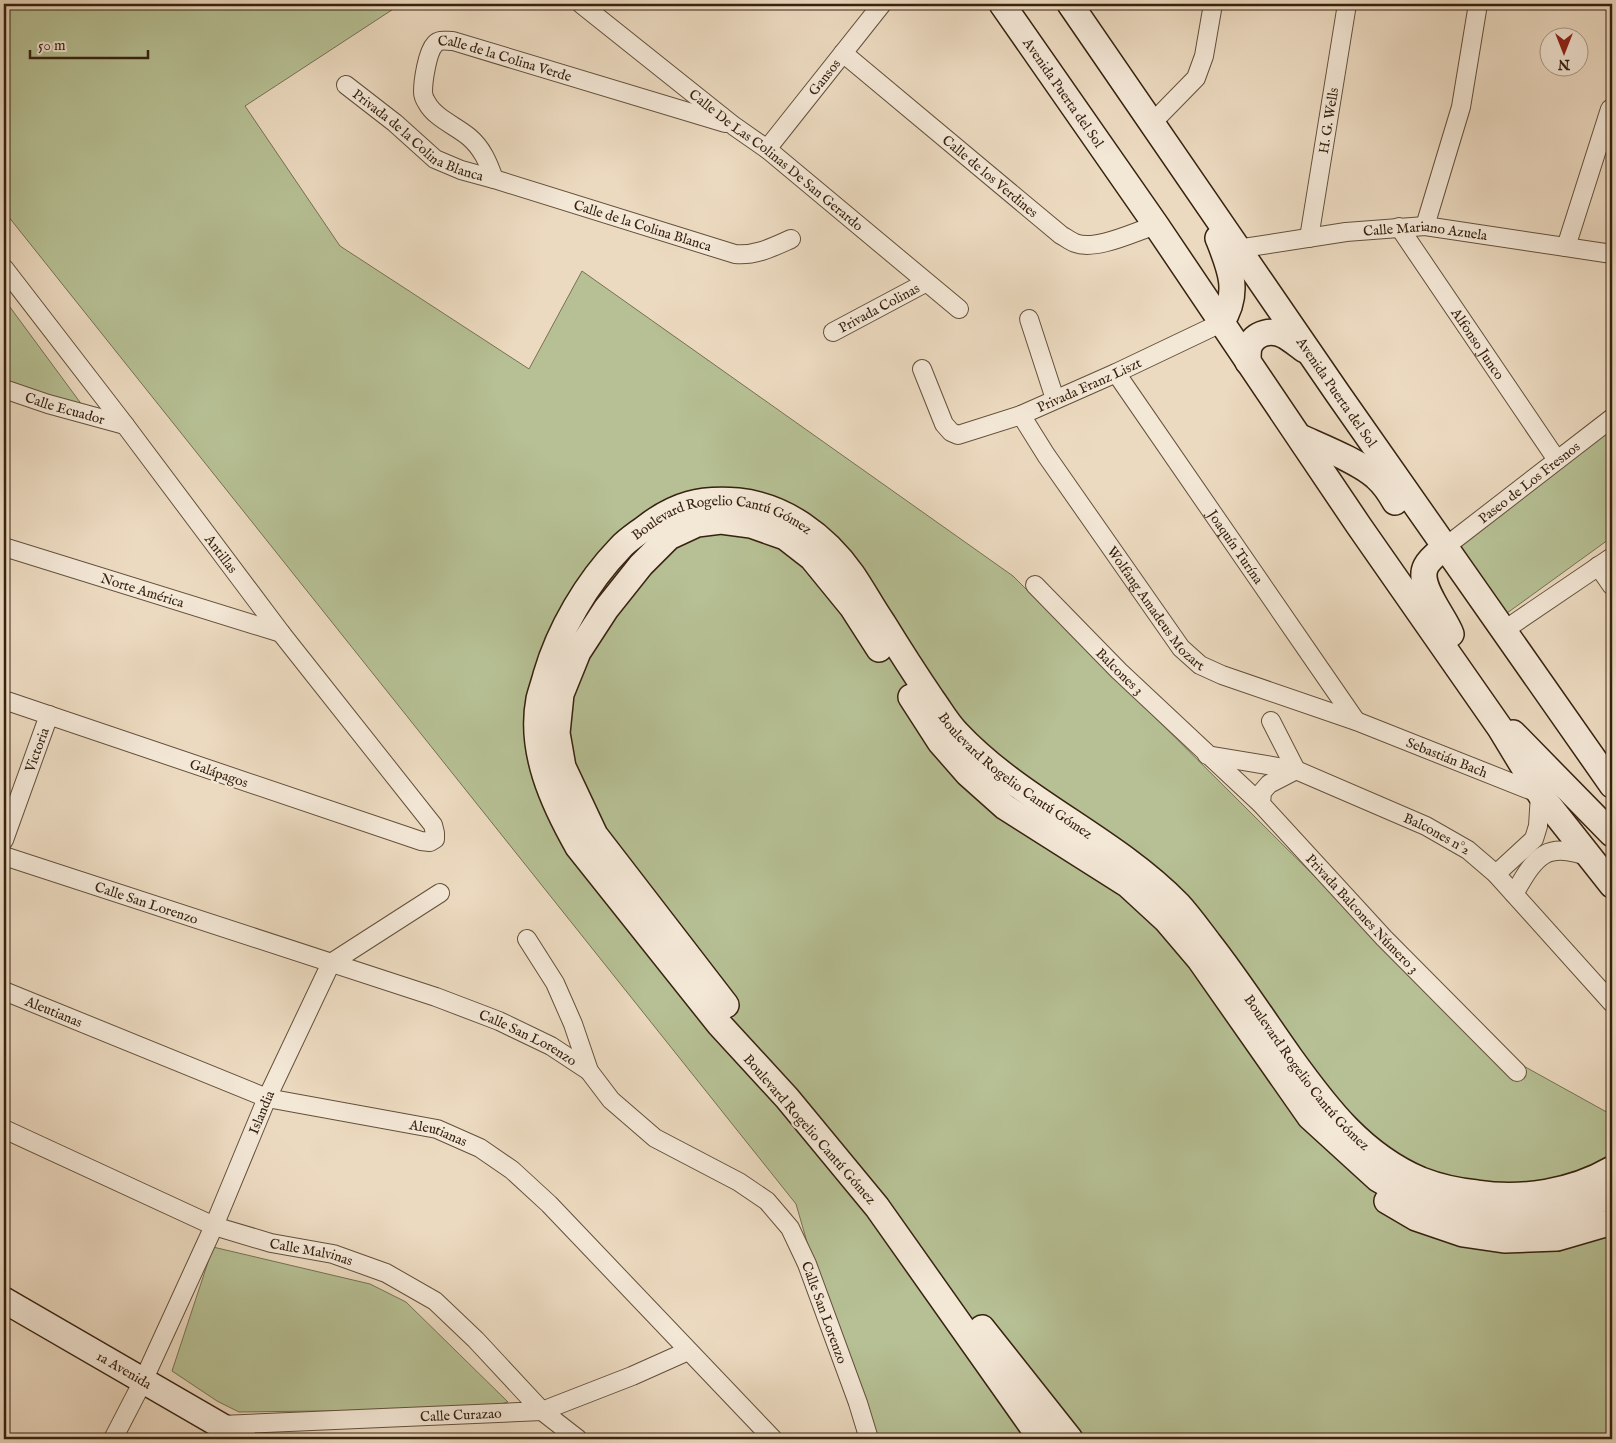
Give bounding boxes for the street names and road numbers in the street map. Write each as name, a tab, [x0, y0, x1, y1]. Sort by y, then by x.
street label: Calle de la Colina Verde	[437, 32, 574, 86]
street label: Avenida Puerta del Sol	[1018, 34, 1107, 152]
street label: Gansos	[805, 55, 845, 100]
street label: Privada de la Colina Blanca	[349, 85, 486, 186]
street label: Calle De Las Colinas De San Gerardo	[685, 86, 867, 236]
street label: H. G. Wells	[1315, 86, 1343, 155]
street label: Calle de los Verdines	[938, 132, 1041, 222]
street label: Calle de la Colina Blanca	[571, 196, 715, 256]
street label: Calle Mariano Azuela	[1363, 218, 1489, 245]
street label: Privada Colinas	[836, 279, 923, 337]
street label: Alfonso Junco	[1446, 304, 1508, 384]
street label: Avenida Puerta del Sol	[1291, 333, 1381, 451]
street label: Privada Franz Liszt	[1034, 354, 1145, 417]
street label: Calle Ecuador	[22, 389, 107, 429]
street label: Paseo de Los Fresnos	[1475, 438, 1584, 528]
street label: Joaquín Turína	[1202, 505, 1267, 589]
street label: Boulevard Rogelio Cantú Gómez	[625, 526, 819, 550]
street label: Antillas	[200, 530, 241, 577]
street label: Wolfang Amadeus Mozart	[1103, 543, 1207, 676]
street label: Norte América	[98, 570, 187, 613]
street label: Balcones 3	[1092, 645, 1147, 699]
street label: Boulevard Rogelio Cantú Gómez	[934, 709, 1096, 844]
street label: Victoria	[21, 724, 54, 776]
street label: Sebastián Bach	[1403, 734, 1491, 782]
street label: Galápagos	[187, 756, 250, 792]
street label: Balcones n°2	[1401, 809, 1473, 860]
street label: Privada Balcones Número 3	[1301, 851, 1422, 978]
street label: Calle San Lorenzo	[92, 878, 201, 929]
street label: Boulevard Rogelio Cantú Gómez	[1240, 991, 1373, 1155]
street label: Aleutianas	[22, 992, 85, 1032]
street label: Calle San Lorenzo	[476, 1006, 580, 1071]
street label: Boulevard Rogelio Cantú Gómez	[739, 1051, 880, 1209]
street label: Islandia	[245, 1087, 280, 1137]
street label: Aleutianas	[407, 1116, 470, 1151]
street label: Calle Malvinas	[268, 1235, 355, 1270]
street label: Calle San Lorenzo	[797, 1259, 851, 1367]
street label: 1a Avenida	[93, 1348, 155, 1394]
street label: Calle Curazao	[420, 1405, 503, 1426]

